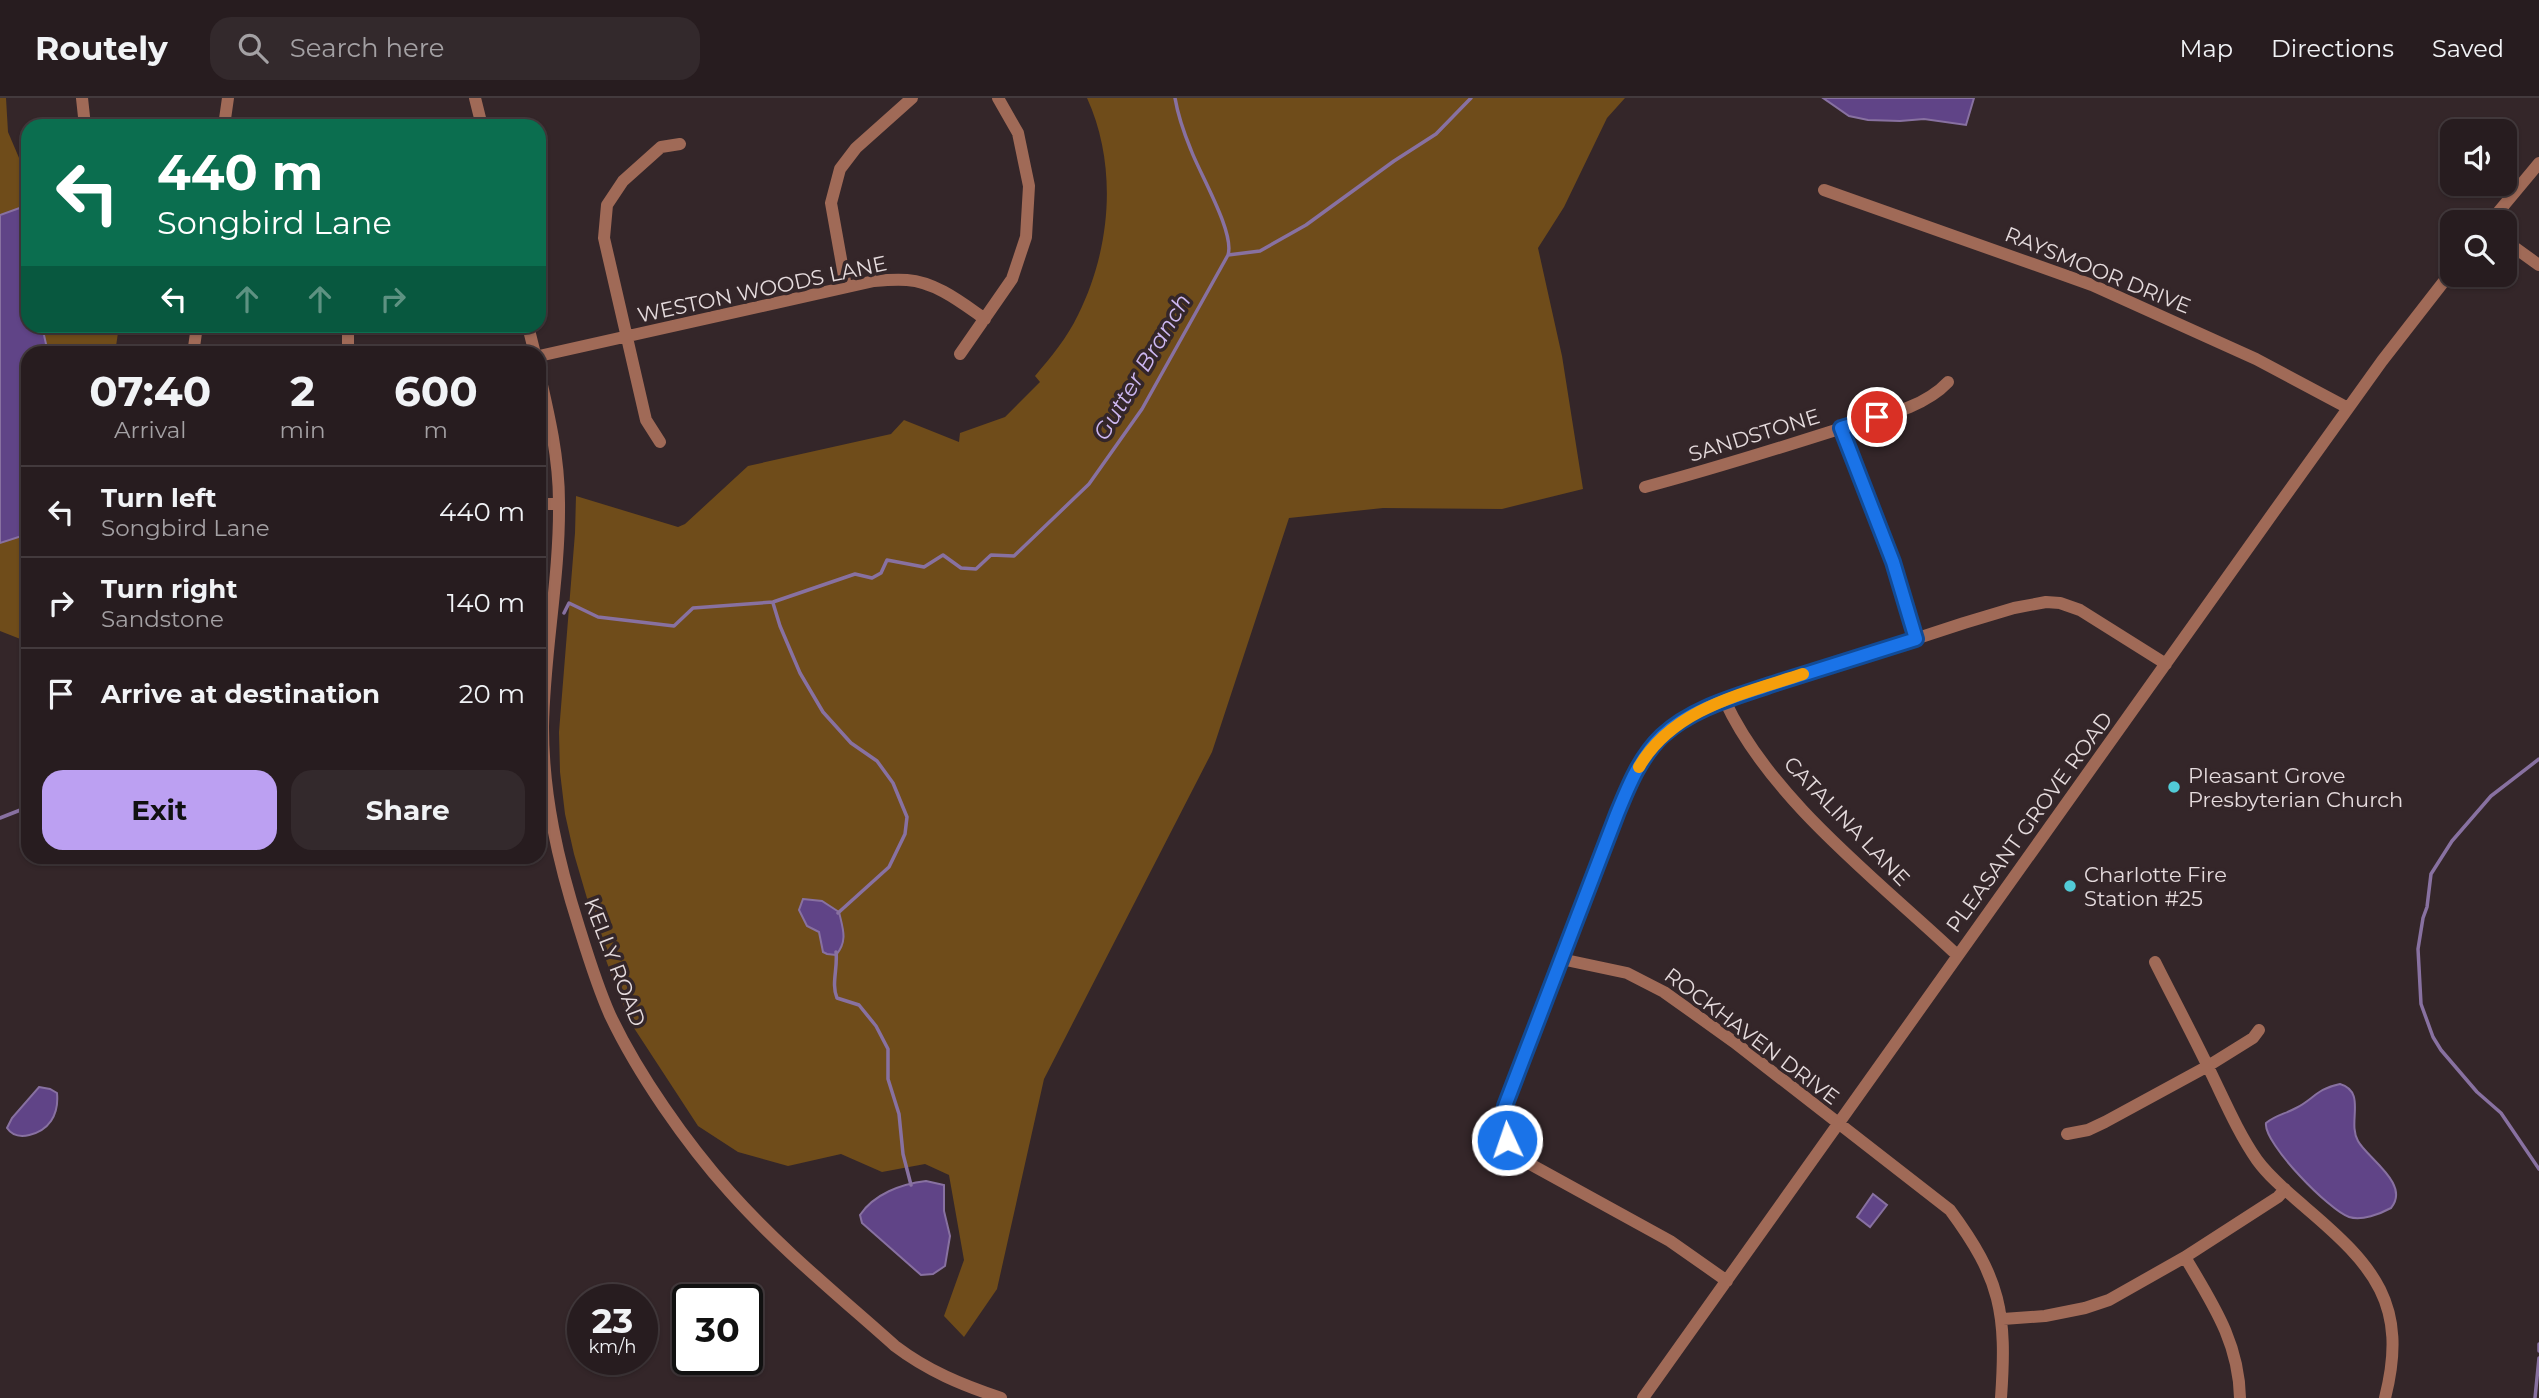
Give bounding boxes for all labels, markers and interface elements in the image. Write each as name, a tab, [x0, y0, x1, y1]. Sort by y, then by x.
search box	[210, 17, 700, 80]
text: Routely	[35, 28, 168, 68]
icon: search	[234, 29, 272, 67]
text: Search here	[290, 32, 445, 64]
text: Map	[2180, 34, 2233, 63]
text: Directions	[2271, 34, 2394, 63]
text: Saved	[2432, 34, 2504, 63]
map controls	[2440, 119, 2517, 287]
button: sound	[2440, 119, 2517, 196]
text: 440 m	[157, 143, 323, 202]
icon: left	[42, 147, 133, 238]
text: Songbird Lane	[157, 203, 392, 242]
button: search	[2440, 210, 2517, 287]
street label: RAYSMOOR DRIVE	[2001, 221, 2195, 319]
street label: WESTON WOODS LANE	[635, 250, 889, 328]
icon: left	[155, 280, 193, 318]
icon: ahead	[228, 280, 266, 318]
icon: ahead	[301, 280, 339, 318]
icon: right	[374, 280, 412, 318]
water label: Gutter Branch	[1087, 289, 1197, 445]
text: 07:40	[89, 365, 211, 417]
text: 2	[290, 365, 315, 417]
text: 600	[394, 365, 478, 417]
pin	[1847, 387, 1907, 447]
icon: arrive	[1858, 398, 1896, 436]
street label: SANDSTONE	[1685, 403, 1823, 467]
text: Arrival	[114, 416, 187, 444]
text: min	[280, 416, 326, 444]
text: m	[424, 416, 448, 444]
text: Turn left	[101, 482, 217, 514]
icon: left	[42, 493, 80, 531]
text: 440 m	[439, 496, 525, 528]
text: Songbird Lane	[101, 514, 270, 542]
text: Turn right	[101, 573, 237, 605]
icon: right	[42, 584, 80, 622]
text: 140 m	[447, 587, 525, 619]
text: Sandstone	[101, 605, 224, 633]
icon: arrive	[42, 675, 80, 713]
text: Arrive at destination	[101, 678, 380, 710]
text: 20 m	[459, 678, 525, 710]
street label: PLEASANT GROVE ROAD	[1941, 707, 2117, 937]
street label: CATALINA LANE	[1779, 751, 1915, 891]
place label: Pleasant Grove Presbyterian Church	[2188, 763, 2403, 812]
button: Exit	[42, 770, 277, 850]
button: Share	[291, 770, 525, 850]
marker: Pleasant Grove Presbyterian Church	[2166, 779, 2182, 795]
place label: Charlotte Fire Station #25	[2084, 862, 2227, 911]
marker: Charlotte Fire Station #25	[2062, 878, 2078, 894]
street label: KELLY ROAD	[579, 894, 651, 1030]
street label: ROCKHAVEN DRIVE	[1660, 962, 1844, 1110]
position arrow	[1470, 1103, 1544, 1177]
speed limit sign: 30	[672, 1284, 763, 1375]
text: 23	[592, 1299, 633, 1342]
text: km/h	[588, 1336, 637, 1358]

